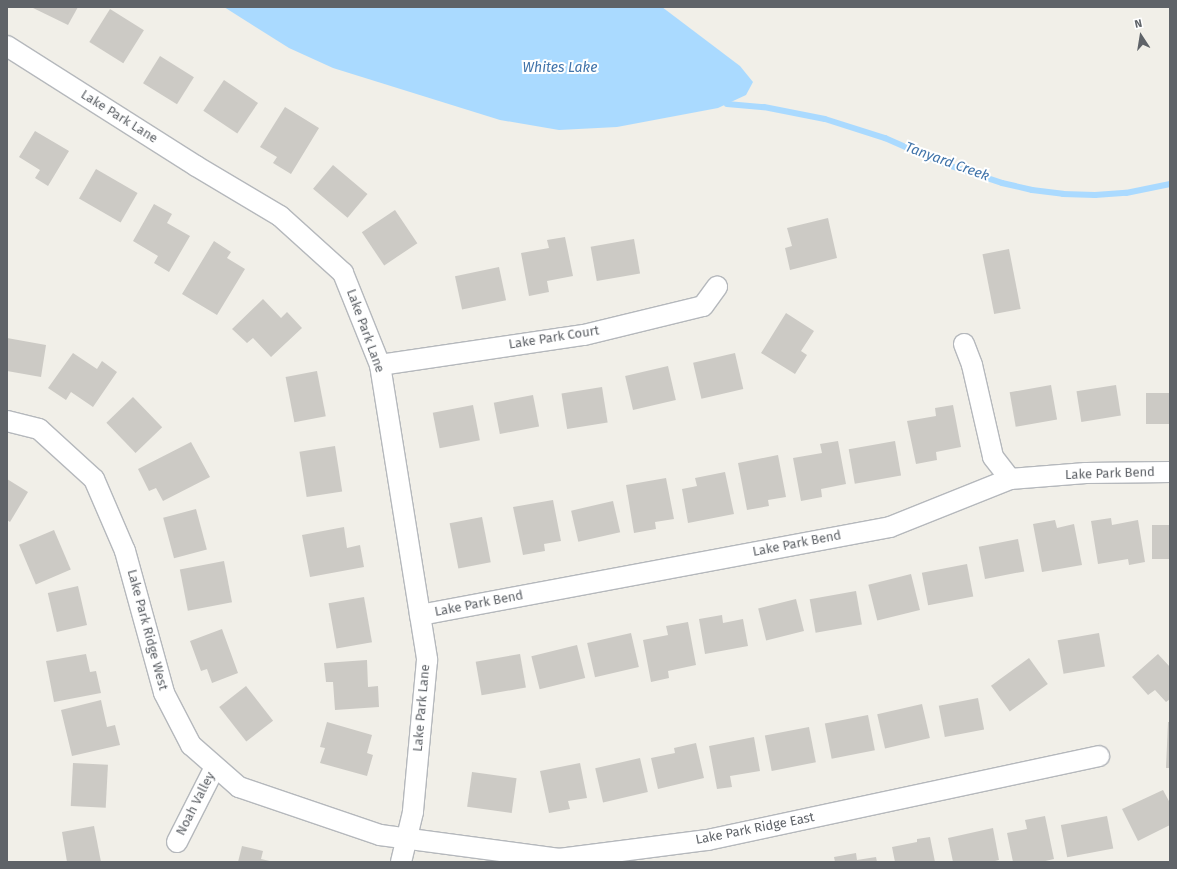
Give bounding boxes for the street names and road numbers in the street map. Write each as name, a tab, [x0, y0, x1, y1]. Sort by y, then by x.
street label: Lake Park Lane	[78, 87, 160, 147]
street label: Lake Park Lane	[343, 287, 387, 375]
street label: Lake Park Court	[508, 323, 600, 353]
street label: Lake Park Bend	[1065, 465, 1155, 483]
street label: Lake Park Bend	[751, 528, 843, 560]
street label: Lake Park Ridge West	[123, 568, 171, 692]
street label: Lake Park Bend	[433, 588, 525, 620]
street label: Lake Park Lane	[410, 664, 434, 752]
street label: Noah Valley	[173, 770, 219, 838]
street label: Lake Park Ridge East	[694, 810, 816, 848]

